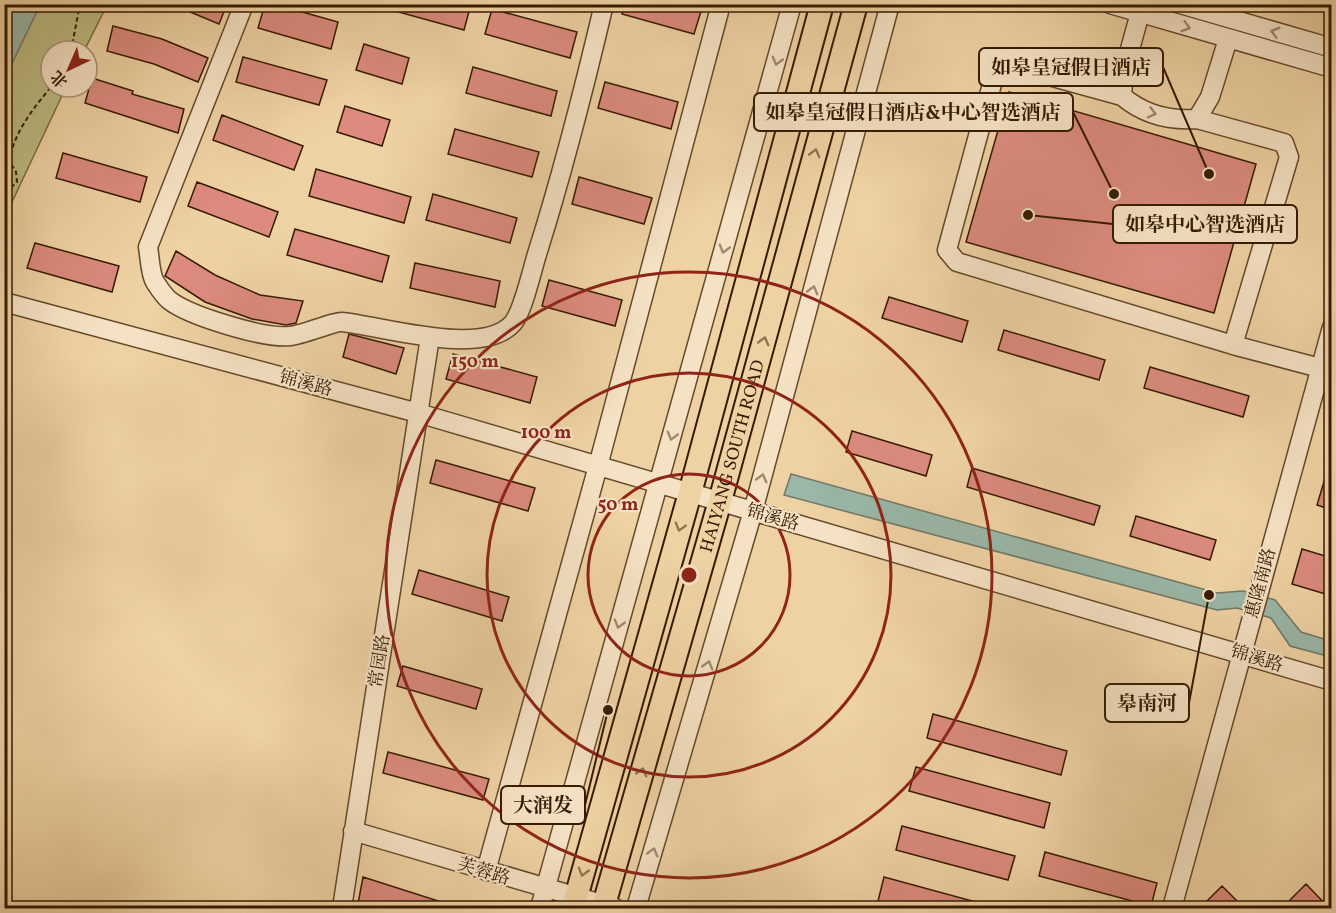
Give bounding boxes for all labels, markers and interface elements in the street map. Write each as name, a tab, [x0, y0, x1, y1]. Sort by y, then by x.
one-way arrow	[1180, 20, 1191, 32]
one-way arrow	[1270, 27, 1281, 39]
north arrow	[39, 39, 99, 99]
callout: 如皋皇冠假日酒店	[979, 48, 1163, 86]
one-way arrow	[772, 55, 784, 66]
text: 如皋皇冠假日酒店	[991, 55, 1151, 83]
text: 北	[47, 65, 73, 92]
callout: 如皋皇冠假日酒店&中心智选酒店	[754, 93, 1073, 131]
text: 如皋皇冠假日酒店&中心智选酒店	[765, 100, 1061, 128]
one-way arrow	[1147, 106, 1157, 119]
one-way arrow	[808, 148, 820, 159]
callout: 如皋中心智选酒店	[1113, 205, 1297, 243]
text: 如皋中心智选酒店	[1125, 212, 1285, 240]
one-way arrow	[719, 243, 731, 254]
one-way arrow	[806, 285, 818, 296]
one-way arrow	[756, 336, 769, 346]
text: 150 m	[451, 350, 499, 375]
street label: HAIYANG SOUTH ROAD	[695, 357, 772, 556]
street label: 锦溪路	[276, 365, 335, 404]
text: 100 m	[521, 421, 571, 446]
one-way arrow	[667, 431, 679, 441]
one-way arrow	[755, 473, 768, 483]
text: 50 m	[598, 493, 638, 518]
street label: 锦溪路	[743, 499, 802, 538]
one-way arrow	[675, 521, 687, 532]
street label: 惠隆南路	[1240, 545, 1283, 621]
centre of rings	[679, 565, 699, 585]
one-way arrow	[614, 618, 626, 629]
street label: 常园路	[364, 633, 397, 690]
street label: 锦溪路	[1227, 640, 1286, 679]
one-way arrow	[701, 660, 713, 671]
callout: 皋南河	[1105, 684, 1189, 722]
text: 皋南河	[1117, 691, 1177, 719]
one-way arrow	[635, 767, 648, 777]
callout: 大润发	[501, 786, 585, 824]
text: 大润发	[513, 793, 573, 821]
one-way arrow	[646, 847, 658, 858]
street label: 芙蓉路	[454, 853, 513, 892]
one-way arrow	[578, 866, 590, 877]

